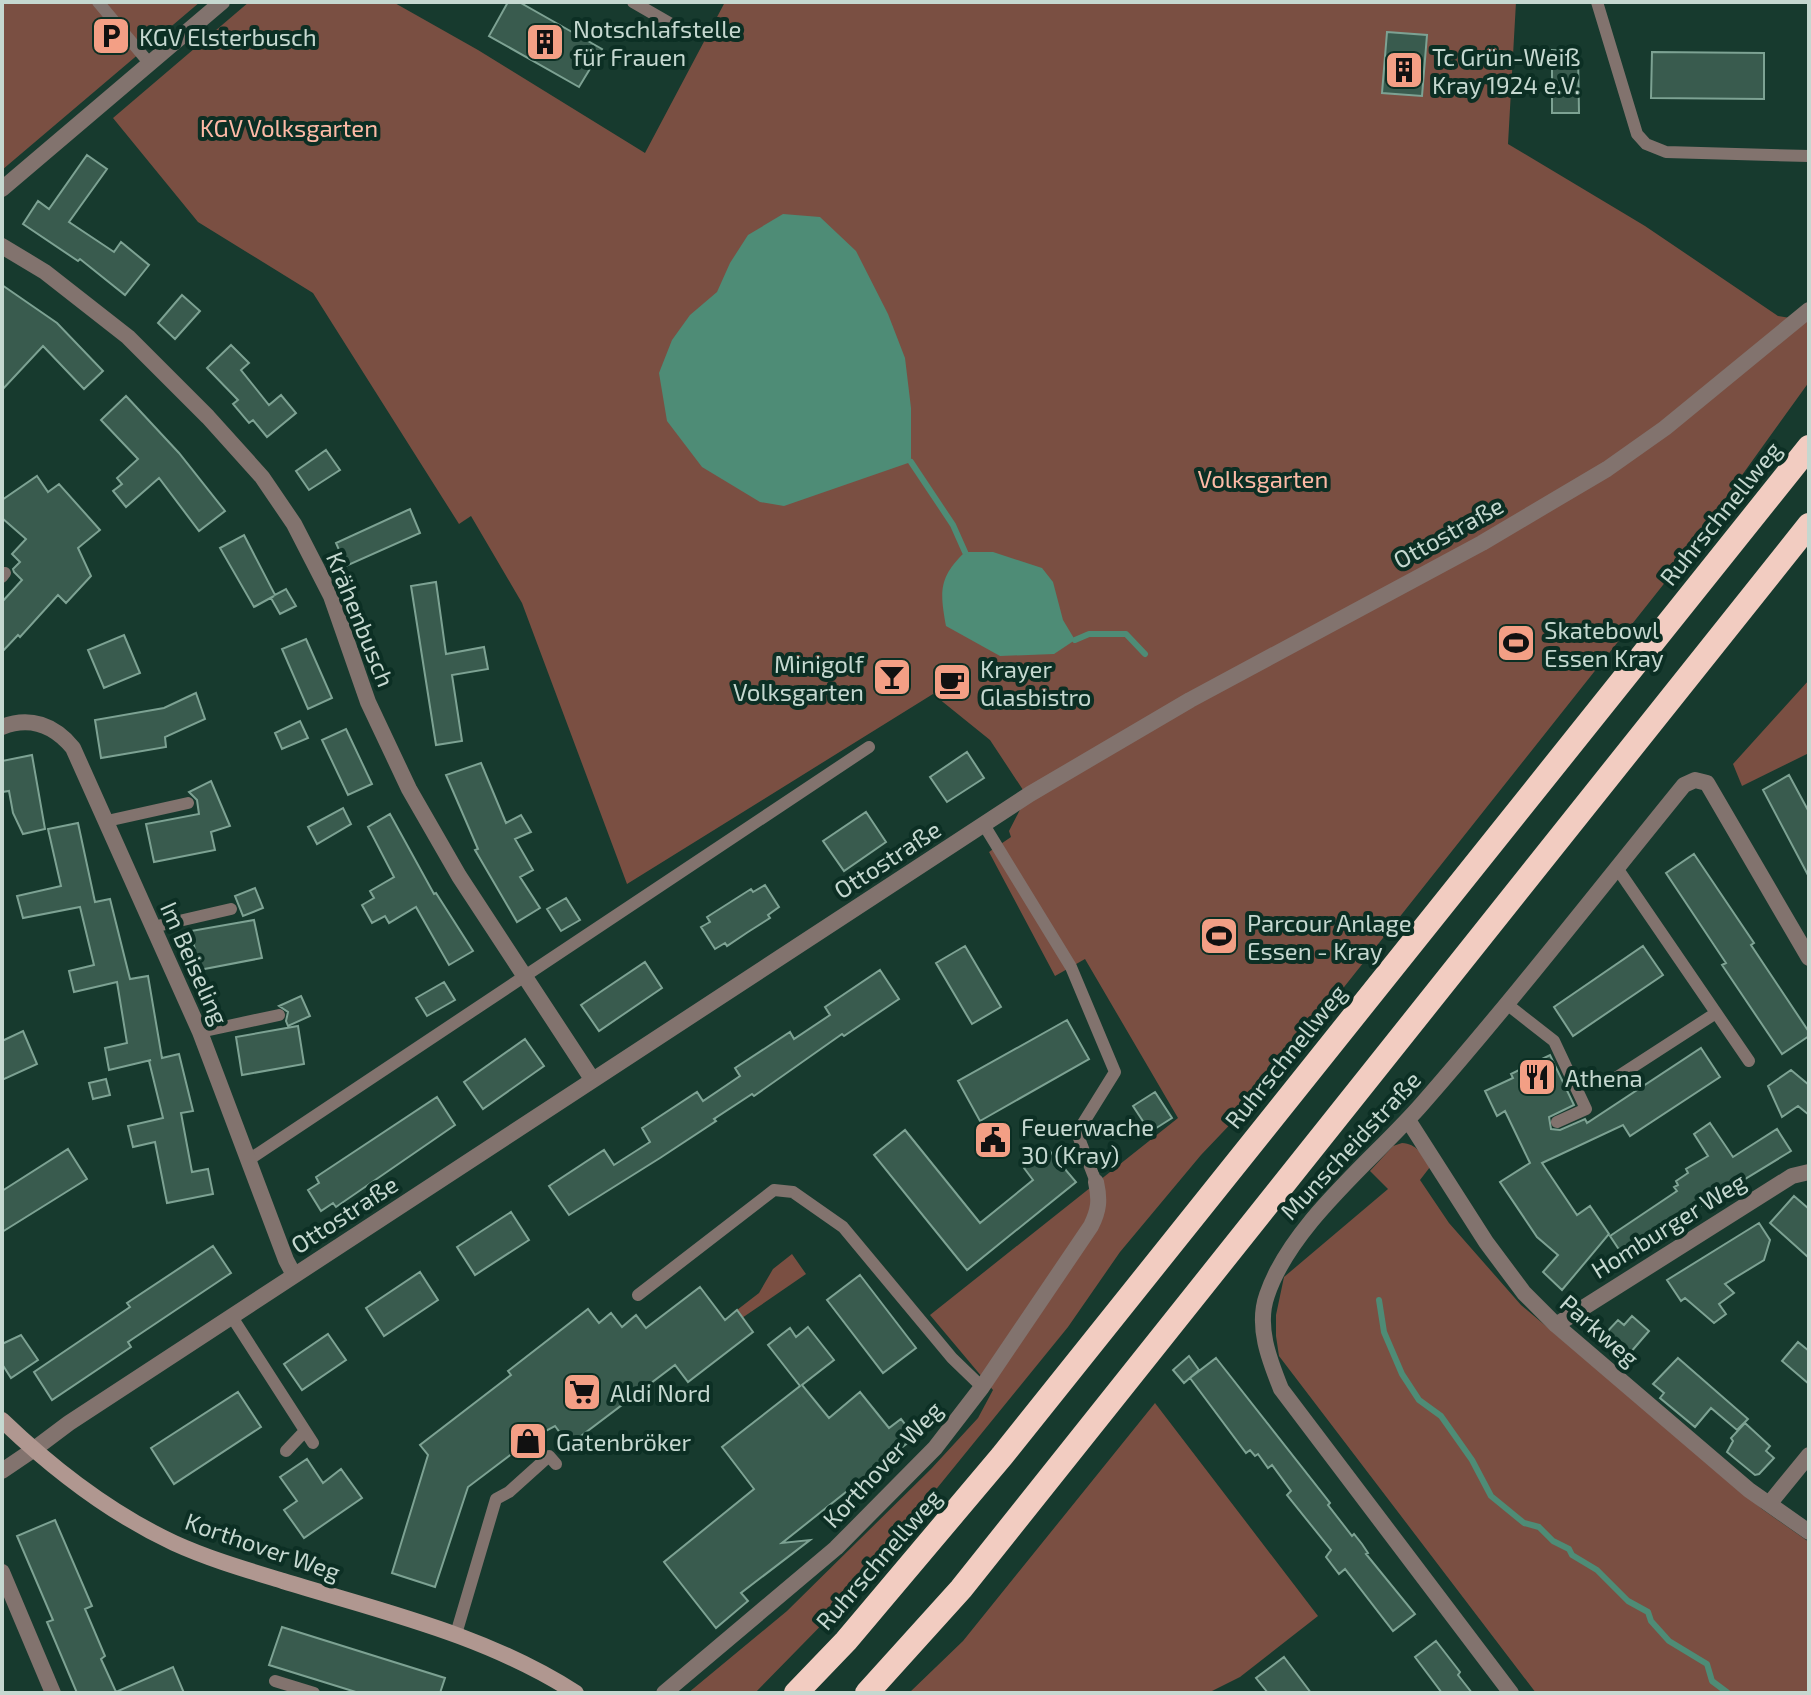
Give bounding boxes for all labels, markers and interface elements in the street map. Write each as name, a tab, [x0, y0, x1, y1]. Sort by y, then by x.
place label: Notschlafstelle für Frauen	[573, 14, 741, 71]
parking icon: KGV Elsterbusch	[90, 15, 132, 57]
building icon: Notschlafstelle für Frauen	[524, 21, 566, 63]
place label: KGV Elsterbusch	[139, 22, 317, 51]
place label: Tc Grün-Weiß Kray 1924 e.V.	[1432, 42, 1581, 99]
building icon: Tc Grün-Weiß Kray 1924 e.V.	[1383, 49, 1425, 91]
park label: KGV Volksgarten	[200, 113, 378, 142]
street label: Ruhrschnellweg	[1653, 435, 1787, 591]
park label: Volksgarten	[1198, 464, 1328, 493]
street label: Ottostraße	[1388, 490, 1508, 574]
street label: Krähenbusch	[321, 547, 401, 691]
place label: Skatebowl Essen Kray	[1544, 615, 1664, 672]
sports icon: Skatebowl Essen Kray	[1495, 622, 1537, 664]
place label: Minigolf Volksgarten	[733, 649, 865, 706]
place label: Krayer Glasbistro	[980, 654, 1091, 711]
bar icon: Minigolf Volksgarten	[871, 656, 913, 698]
cafe icon: Krayer Glasbistro	[931, 661, 973, 703]
street label: Ottostraße	[828, 814, 946, 904]
street label: Im Beiseling	[155, 897, 235, 1029]
place label: Parcour Anlage Essen - Kray	[1247, 908, 1412, 965]
sports icon: Parcour Anlage Essen - Kray	[1198, 915, 1240, 957]
street label: Ruhrschnellweg	[1218, 978, 1352, 1134]
restaurant icon: Athena	[1516, 1056, 1558, 1098]
place label: Athena	[1565, 1063, 1643, 1092]
street label: Munscheidstraße	[1274, 1065, 1426, 1225]
place label: Feuerwache 30 (Kray)	[1021, 1112, 1154, 1169]
public building icon: Feuerwache 30 (Kray)	[972, 1119, 1014, 1161]
street label: Homburger Weg	[1585, 1166, 1751, 1284]
street label: Ottostraße	[285, 1169, 403, 1259]
street label: Parkweg	[1555, 1288, 1645, 1372]
supermarket icon: Aldi Nord	[561, 1371, 603, 1413]
place label: Aldi Nord	[610, 1378, 711, 1407]
street label: Korthover Weg	[816, 1395, 948, 1533]
shop icon: Gatenbröker	[507, 1420, 549, 1462]
place label: Gatenbröker	[556, 1427, 692, 1456]
street label: Ruhrschnellweg	[809, 1483, 947, 1635]
street label: Korthover Weg	[182, 1506, 344, 1586]

